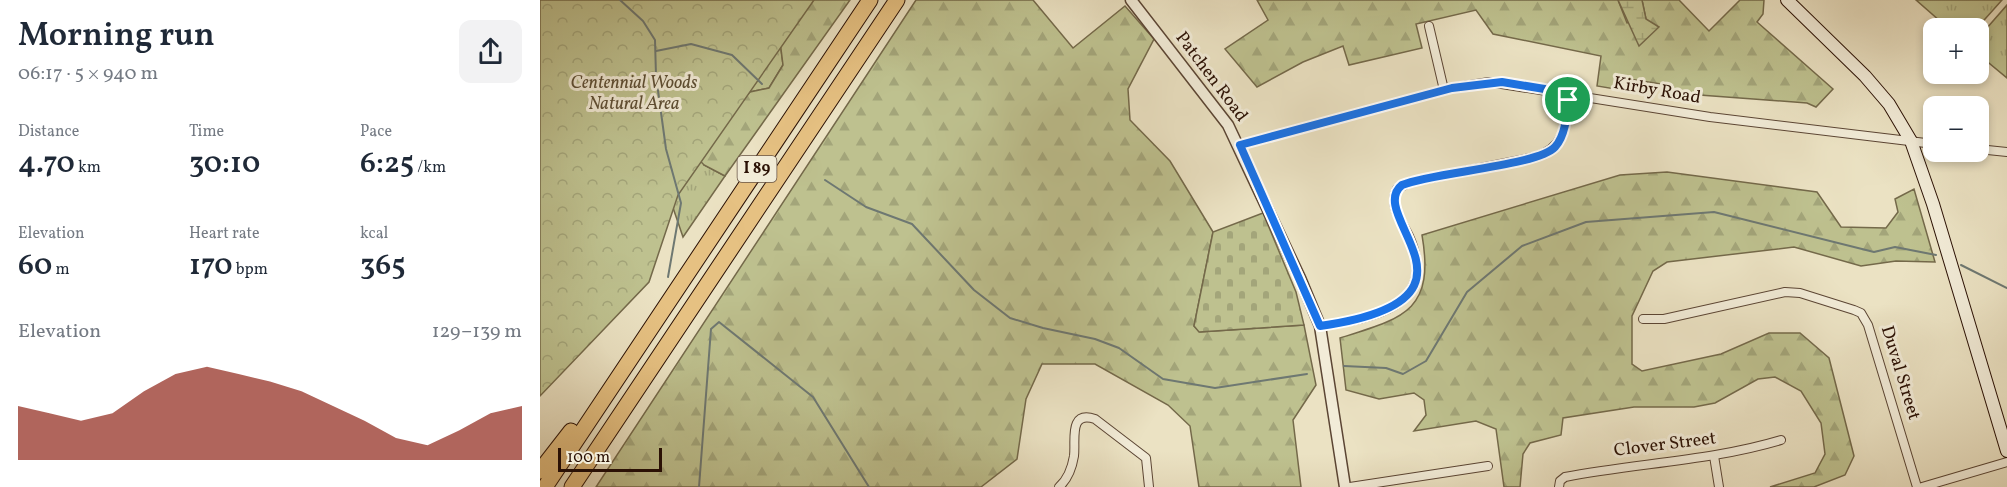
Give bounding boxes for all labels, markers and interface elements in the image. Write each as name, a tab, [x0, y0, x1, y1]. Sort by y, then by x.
text: Morning run	[18, 14, 215, 60]
map controls	[1923, 18, 1989, 162]
button: +	[1923, 18, 1989, 84]
button: share	[459, 20, 522, 83]
street label: Patchen Road	[1169, 27, 1253, 127]
text: 06:17 · 5 × 940 m	[18, 60, 158, 88]
park label: Centennial Woods Natural Area	[571, 71, 698, 117]
street label: Kirby Road	[1611, 71, 1703, 111]
pin	[1542, 74, 1593, 125]
icon: arrive	[1551, 83, 1584, 116]
button: −	[1923, 96, 1989, 162]
text: Distance	[18, 121, 79, 143]
text: Time	[189, 121, 224, 143]
text: Pace	[360, 121, 392, 143]
text: 4.70	[18, 143, 75, 185]
text: 30:10	[189, 143, 260, 185]
text: 6:25	[360, 143, 414, 185]
road number: I 89	[738, 156, 776, 182]
text: km	[75, 157, 101, 179]
text: /km	[414, 157, 446, 179]
text: Elevation	[18, 223, 85, 245]
text: Heart rate	[189, 223, 260, 245]
text: kcal	[360, 223, 388, 245]
text: 60	[18, 245, 52, 287]
text: 170	[189, 245, 233, 287]
text: 365	[360, 245, 406, 287]
text: m	[52, 259, 70, 281]
text: bpm	[233, 259, 268, 281]
text: Elevation	[18, 318, 101, 346]
text: 129–139 m	[432, 318, 522, 346]
street label: Duval Street	[1874, 323, 1926, 423]
street label: Clover Street	[1613, 426, 1717, 464]
scale bar	[558, 445, 662, 472]
text: 100 m	[567, 447, 610, 469]

